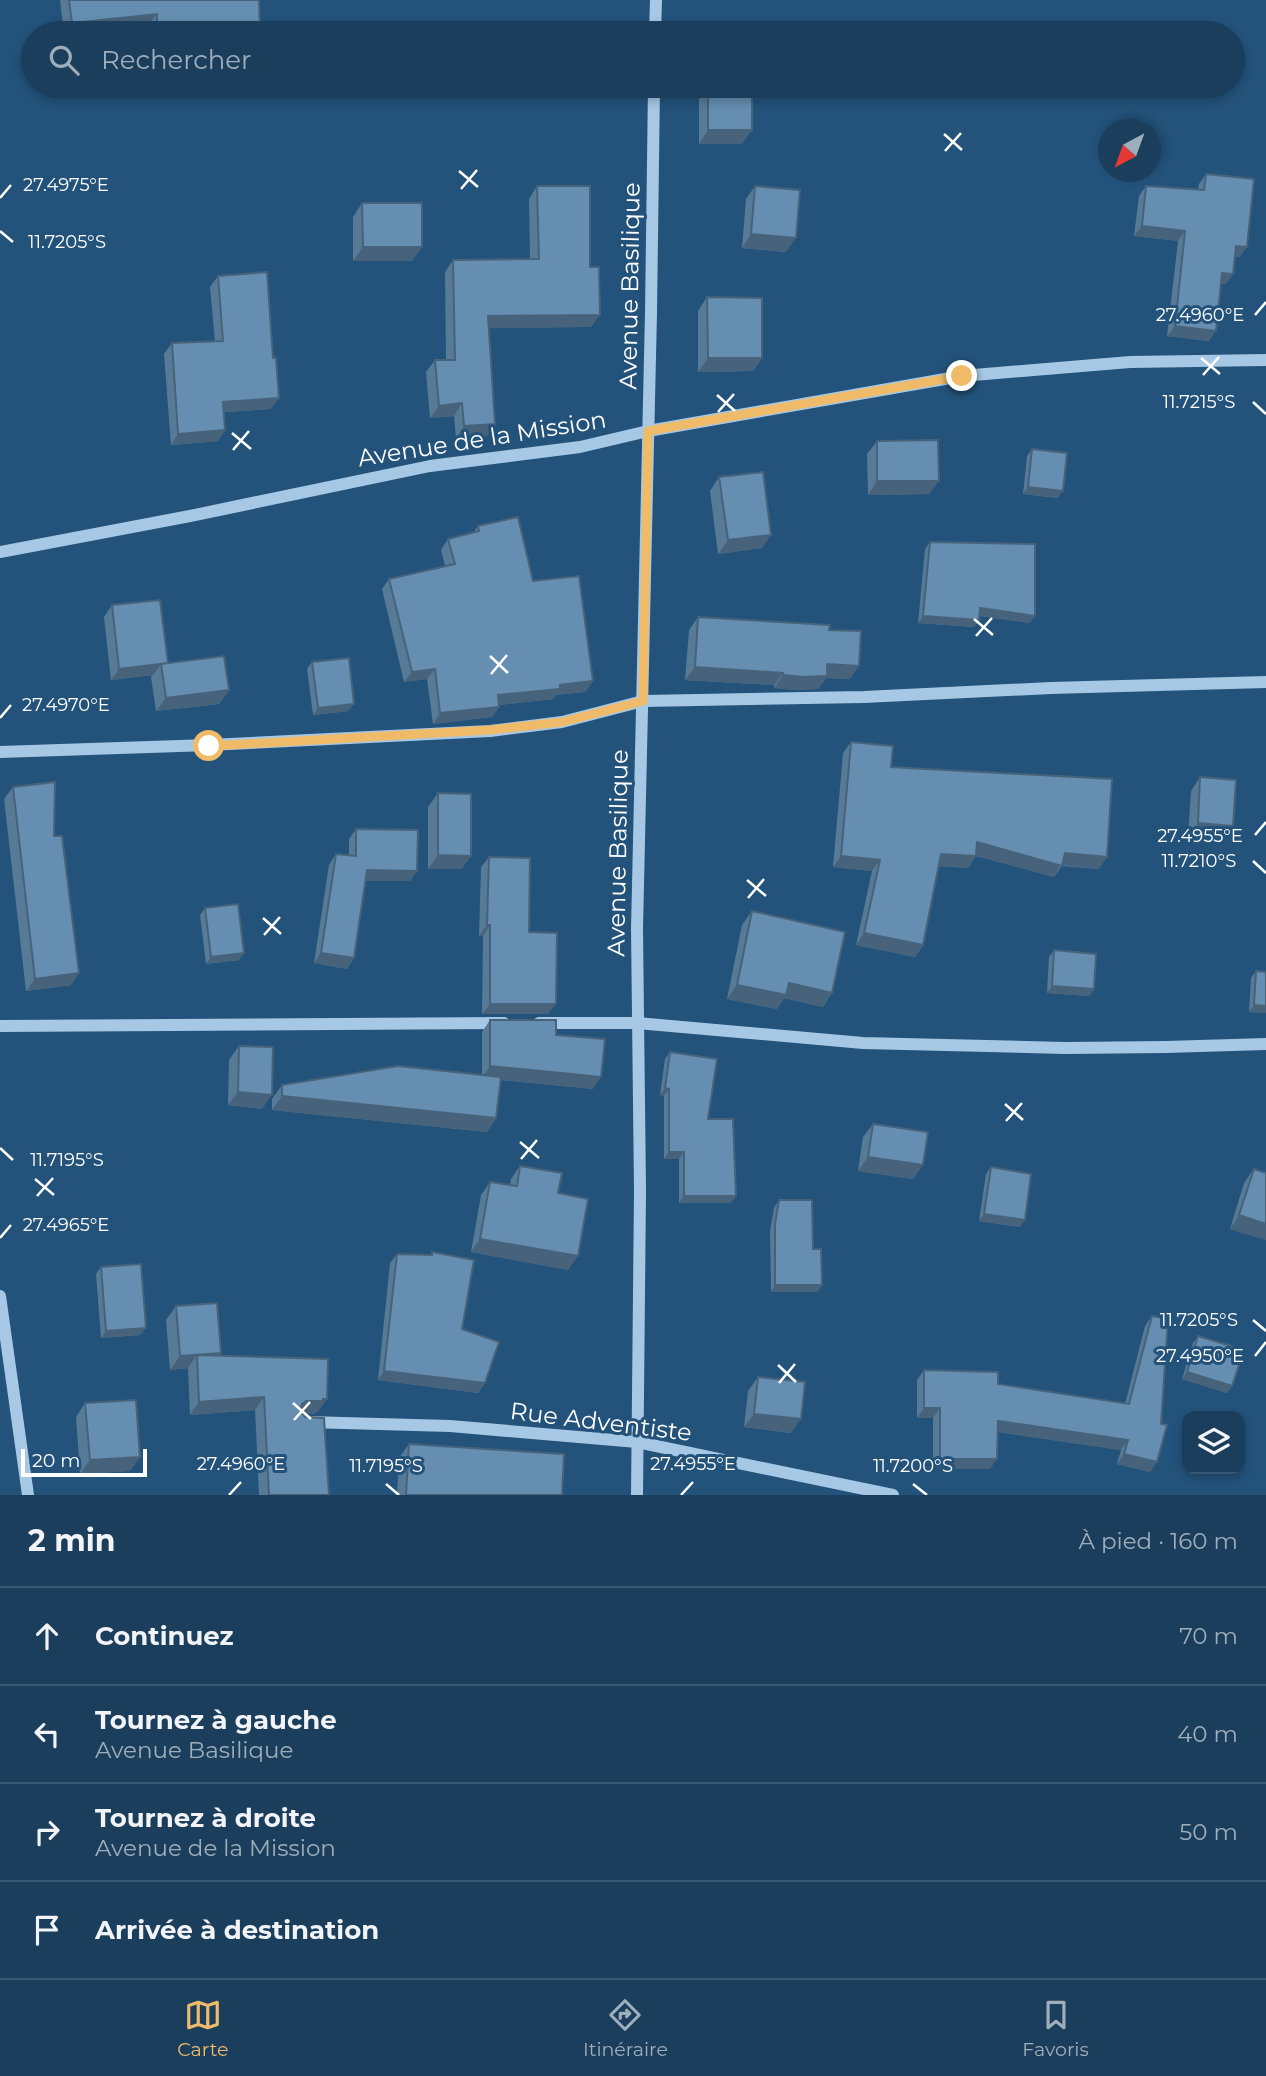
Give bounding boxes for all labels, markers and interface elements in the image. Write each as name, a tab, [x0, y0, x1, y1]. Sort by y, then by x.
search box	[21, 21, 1245, 98]
icon: search	[45, 41, 83, 79]
text: Rechercher	[101, 44, 251, 76]
north arrow	[1098, 119, 1161, 182]
text: 27.4975°E	[23, 174, 109, 196]
street label: Avenue Basilique	[613, 182, 646, 390]
text: 11.7205°S	[28, 231, 106, 253]
text: 27.4960°E	[1156, 304, 1244, 326]
route end	[946, 360, 977, 391]
text: 11.7215°S	[1163, 391, 1235, 413]
street label: Avenue de la Mission	[356, 405, 608, 472]
text: 27.4970°E	[22, 694, 110, 716]
route start	[193, 730, 224, 761]
street label: Avenue Basilique	[601, 749, 634, 957]
text: 27.4955°E	[1157, 825, 1243, 847]
text: 11.7210°S	[1162, 850, 1236, 872]
text: 11.7195°S	[30, 1149, 104, 1171]
text: 27.4965°E	[23, 1214, 109, 1236]
text: 11.7205°S	[1160, 1309, 1238, 1331]
text: 27.4950°E	[1156, 1345, 1244, 1367]
street label: Rue Adventiste	[509, 1396, 693, 1447]
map controls	[1182, 1411, 1245, 1474]
button: layers	[1182, 1411, 1245, 1474]
scale bar	[21, 1446, 147, 1478]
text: 20 m	[32, 1449, 80, 1472]
text: 27.4960°E	[197, 1453, 285, 1475]
text: 27.4955°E	[650, 1453, 736, 1475]
text: 11.7195°S	[349, 1455, 423, 1477]
text: 11.7200°S	[873, 1455, 953, 1477]
text: 2 min	[28, 1522, 115, 1559]
text: À pied · 160 m	[1078, 1527, 1238, 1555]
icon: ahead	[28, 1617, 66, 1655]
text: Continuez	[95, 1620, 234, 1652]
text: 70 m	[1179, 1622, 1238, 1650]
text: Tournez à gauche	[95, 1704, 337, 1736]
icon: left	[28, 1715, 66, 1753]
text: 40 m	[1177, 1720, 1238, 1748]
text: Avenue Basilique	[95, 1736, 293, 1764]
text: Tournez à droite	[95, 1802, 316, 1834]
icon: right	[28, 1813, 66, 1851]
text: 50 m	[1179, 1818, 1238, 1846]
text: Avenue de la Mission	[95, 1834, 336, 1862]
icon: arrive	[28, 1911, 66, 1949]
text: Arrivée à destination	[95, 1914, 379, 1946]
tab: Carte	[177, 1996, 229, 2061]
tab: Itinéraire	[583, 1996, 668, 2061]
tab: Favoris	[1022, 1996, 1089, 2061]

